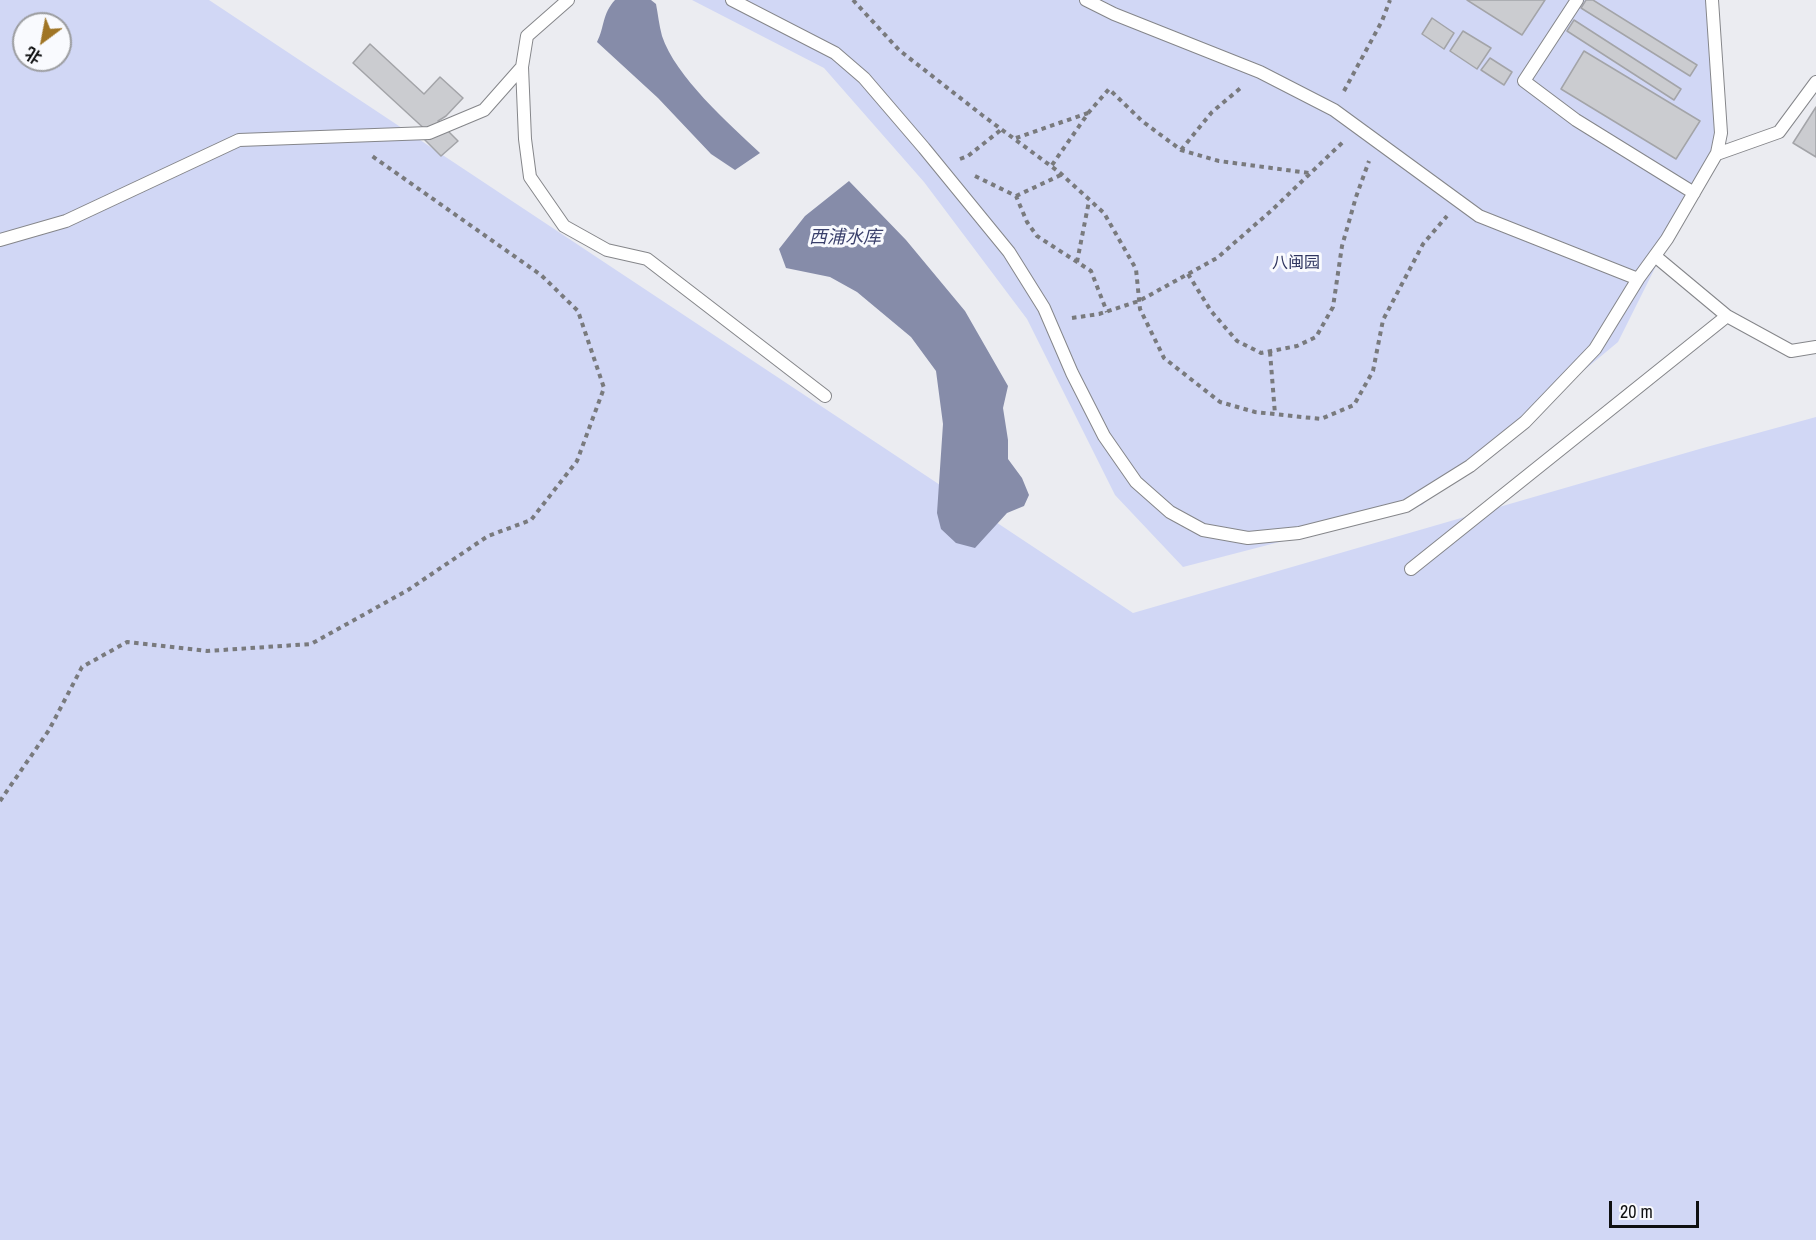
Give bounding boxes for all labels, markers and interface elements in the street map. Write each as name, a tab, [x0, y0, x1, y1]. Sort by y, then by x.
north arrow	[12, 12, 72, 72]
text: 北	[21, 42, 46, 69]
water label: 西浦水库	[809, 227, 881, 249]
park label: 八闽园	[1272, 254, 1320, 274]
scale bar	[1612, 1189, 1702, 1227]
text: 20 m	[1620, 1199, 1653, 1224]

